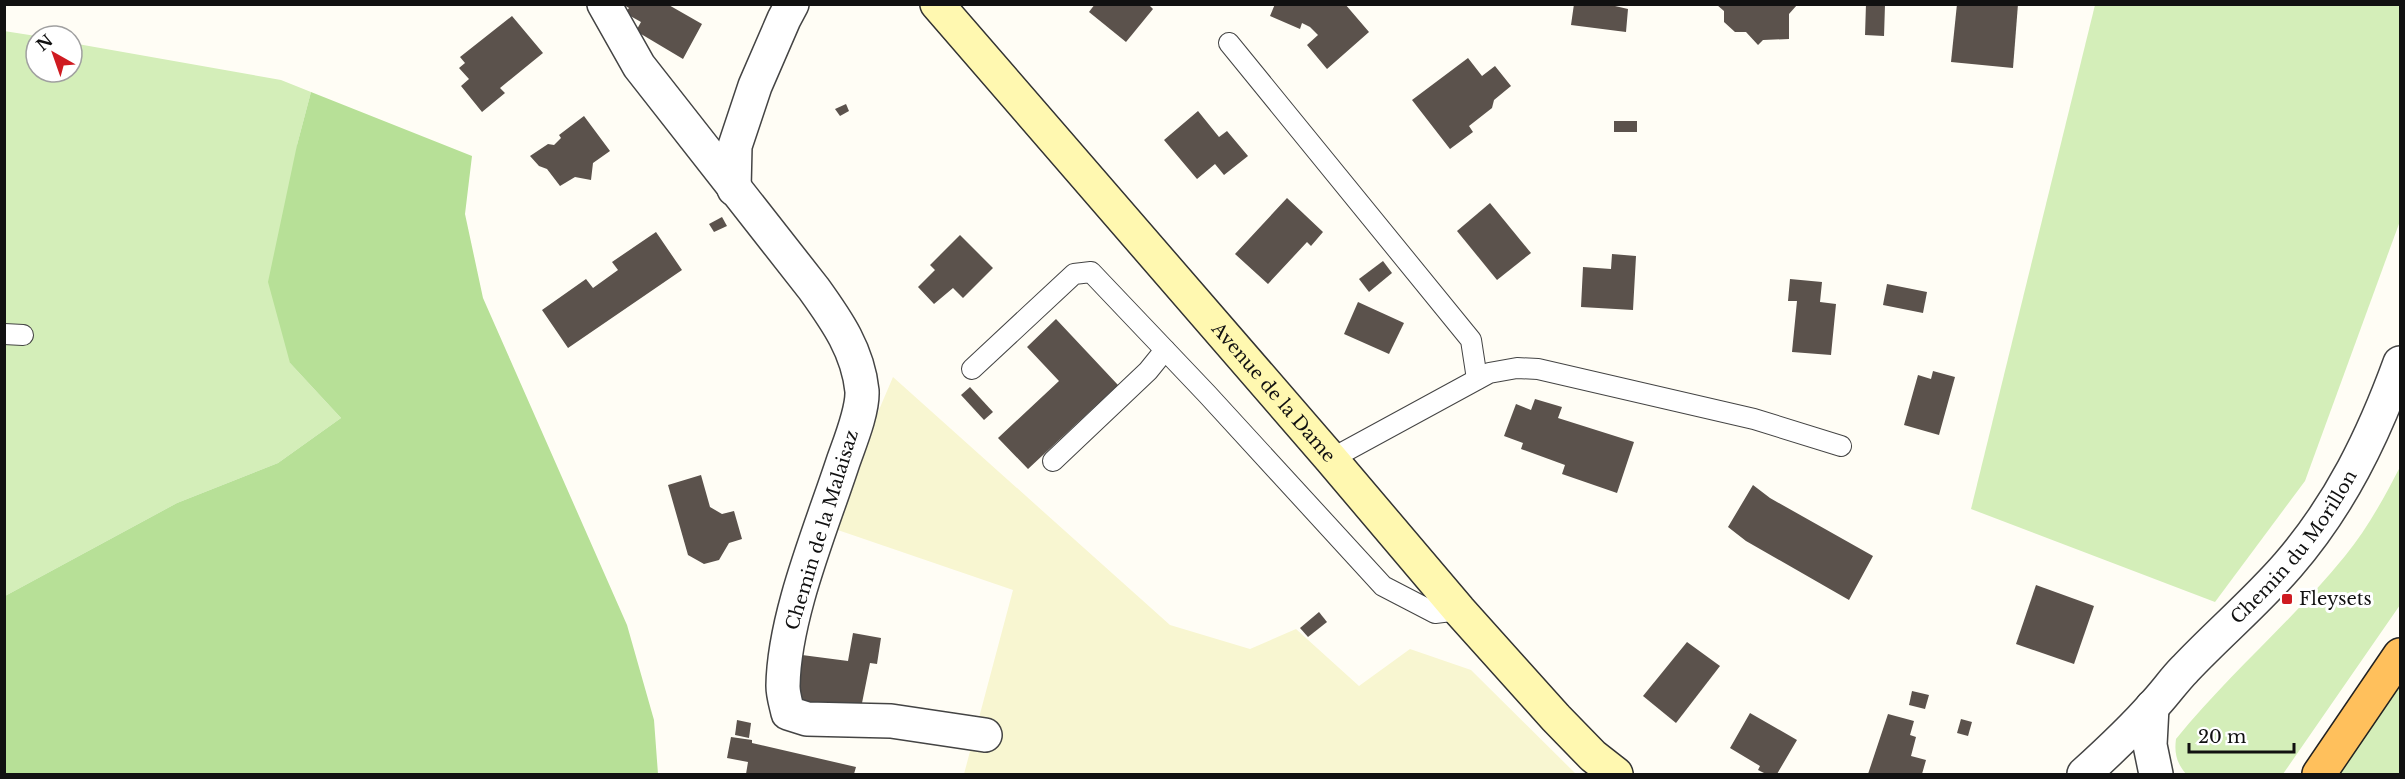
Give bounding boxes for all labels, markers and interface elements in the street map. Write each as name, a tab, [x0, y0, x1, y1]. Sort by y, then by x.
north arrow	[24, 24, 84, 84]
text: N	[32, 30, 57, 55]
street label: Avenue de la Dame	[1206, 317, 1340, 467]
street label: Chemin de la Malaisaz	[781, 427, 863, 633]
street label: Chemin du Morillon	[2226, 466, 2362, 629]
place label: Fleysets	[2299, 588, 2372, 610]
marker: Fleysets	[2280, 592, 2294, 606]
scale bar	[2189, 716, 2294, 754]
text: 20 m	[2198, 726, 2246, 748]

